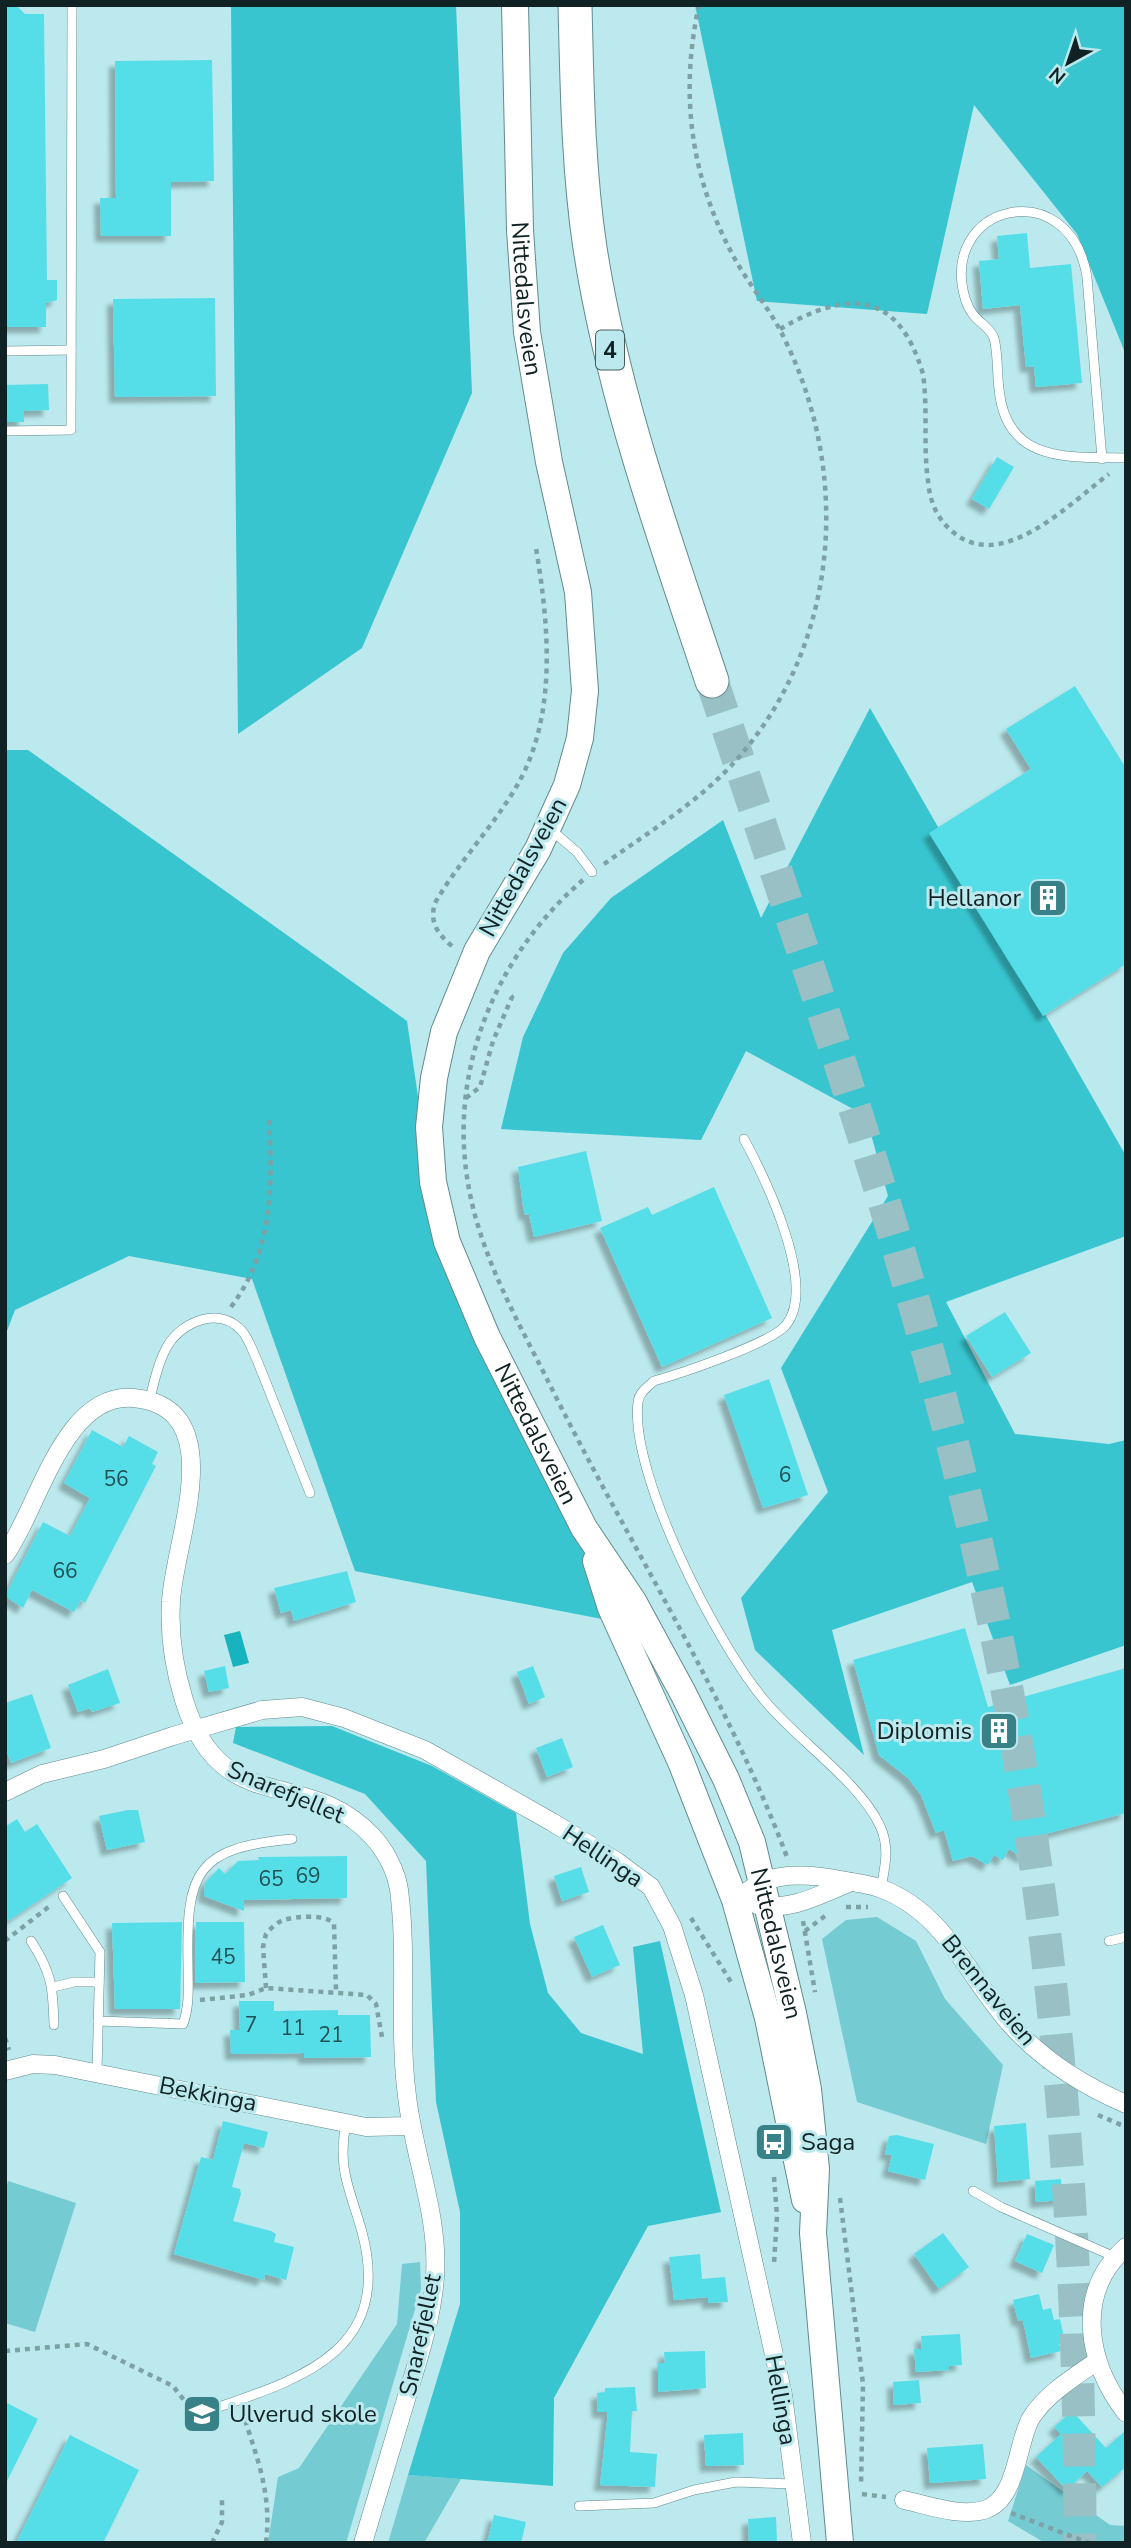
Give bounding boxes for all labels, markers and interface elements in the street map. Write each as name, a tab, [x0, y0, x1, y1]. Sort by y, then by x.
north arrow	[1033, 28, 1103, 98]
text: N	[1044, 61, 1072, 90]
street label: Nittedalsveien	[503, 221, 550, 378]
road number: 4	[596, 330, 624, 370]
street label: Nittedalsveien	[472, 792, 574, 942]
building icon: Hellanor	[1027, 877, 1069, 919]
place label: Hellanor	[927, 882, 1021, 914]
street label: Nittedalsveien	[487, 1358, 585, 1510]
house number: 6	[779, 1461, 791, 1489]
house number: 56	[103, 1465, 129, 1493]
house number: 66	[52, 1557, 78, 1585]
building icon: Diplomis	[978, 1710, 1020, 1752]
place label: Diplomis	[877, 1715, 972, 1747]
street label: Snarefjellet	[223, 1753, 350, 1831]
street label: Hellinga	[556, 1817, 650, 1895]
house number: 69	[295, 1862, 321, 1890]
house number: 65	[258, 1865, 284, 1893]
street label: Nittedalsveien	[743, 1865, 810, 2022]
street label: Brennaveien	[934, 1928, 1044, 2052]
house number: 45	[210, 1943, 236, 1971]
house number: 7	[245, 2011, 257, 2039]
house number: 11	[280, 2014, 306, 2042]
house number: 21	[318, 2021, 344, 2049]
street label: Bekkinga	[156, 2069, 260, 2119]
bus stop icon: Saga	[753, 2121, 795, 2163]
place label: Saga	[801, 2126, 855, 2158]
street label: Snarefjellet	[391, 2270, 449, 2399]
street label: Hellinga	[757, 2352, 805, 2448]
school or university icon: Ulverud skole	[181, 2393, 223, 2435]
place label: Ulverud skole	[229, 2398, 377, 2430]

